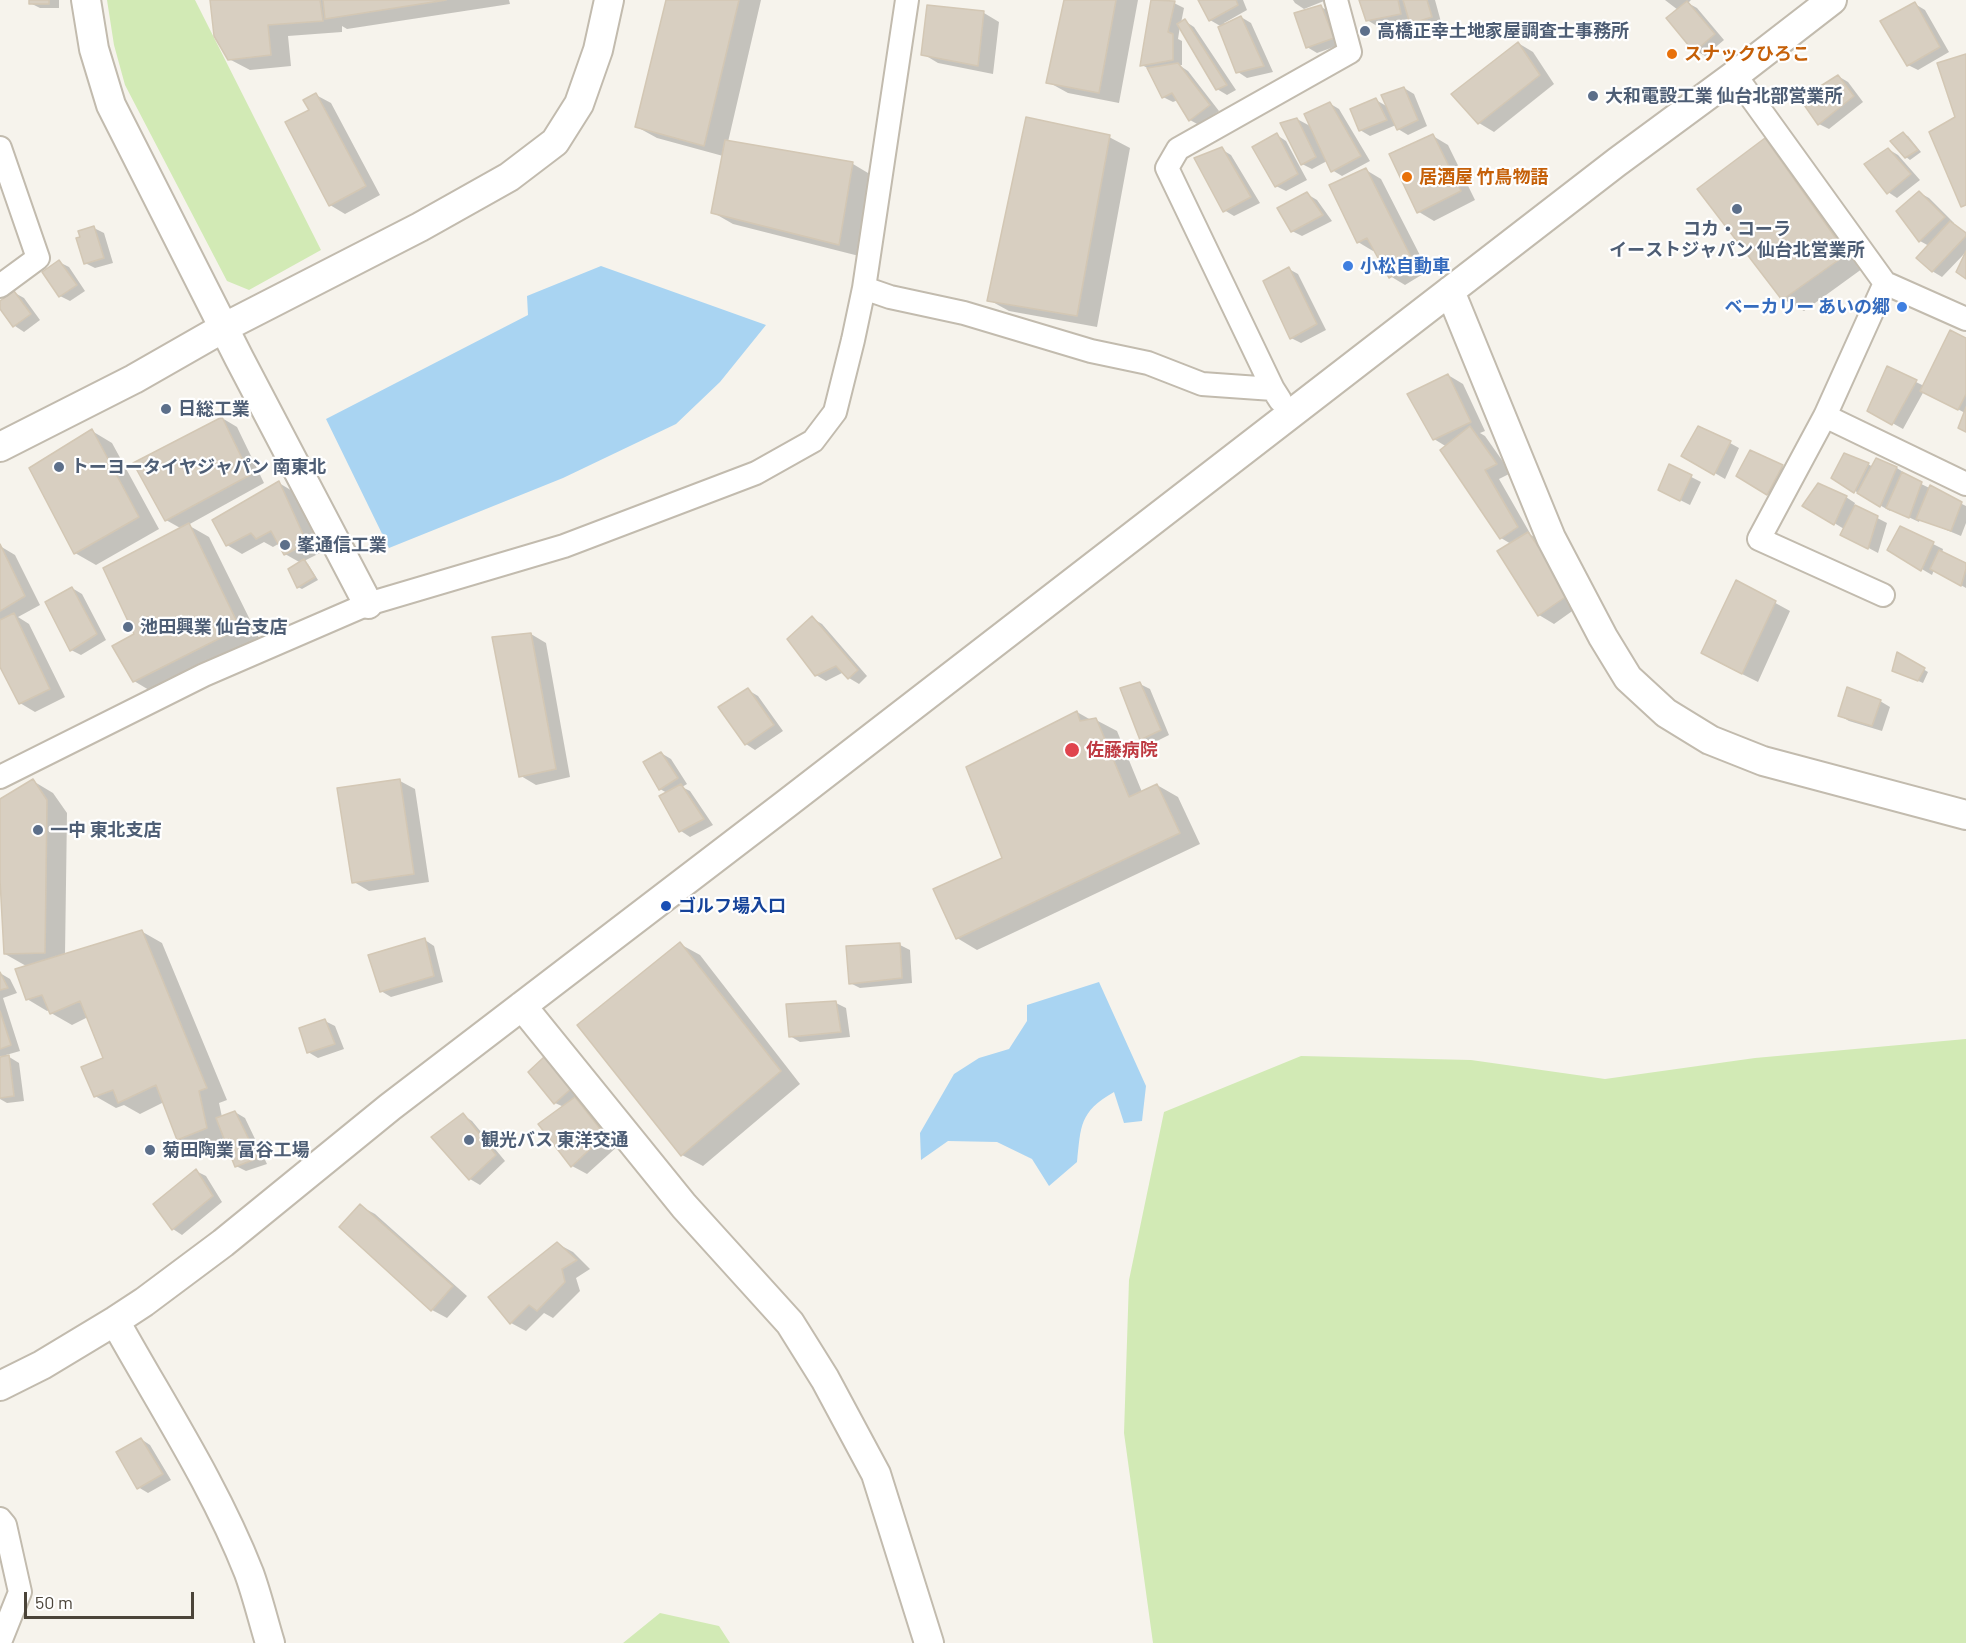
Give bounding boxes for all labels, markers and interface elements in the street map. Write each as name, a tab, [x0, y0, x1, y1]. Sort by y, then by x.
place label: 高橋正幸土地家屋調査士事務所	[1377, 20, 1629, 42]
marker: 高橋正幸土地家屋調査士事務所	[1358, 24, 1372, 38]
place label: スナックひろこ	[1684, 43, 1810, 65]
marker: スナックひろこ	[1665, 47, 1679, 61]
place label: 大和電設工業 仙台北部営業所	[1605, 85, 1843, 107]
marker: 大和電設工業 仙台北部営業所	[1586, 89, 1600, 103]
place label: 居酒屋 竹鳥物語	[1419, 166, 1549, 188]
marker: 居酒屋 竹鳥物語	[1400, 170, 1414, 184]
marker: コカ・コーラ イーストジャパン 仙台北営業所	[1730, 202, 1744, 216]
place label: コカ・コーラ イーストジャパン 仙台北営業所	[1609, 218, 1865, 260]
place label: 小松自動車	[1360, 255, 1450, 277]
marker: 小松自動車	[1341, 259, 1355, 273]
place label: ベーカリー あいの郷	[1724, 296, 1890, 318]
marker: ベーカリー あいの郷	[1895, 300, 1909, 314]
place label: 日総工業	[178, 398, 250, 420]
marker: 日総工業	[159, 402, 173, 416]
place label: トーヨータイヤジャパン 南東北	[71, 456, 327, 478]
marker: トーヨータイヤジャパン 南東北	[52, 460, 66, 474]
place label: 峯通信工業	[297, 534, 387, 556]
marker: 峯通信工業	[278, 538, 292, 552]
place label: 池田興業 仙台支店	[140, 616, 288, 638]
marker: 池田興業 仙台支店	[121, 620, 135, 634]
place label: 佐藤病院	[1086, 739, 1158, 761]
marker: 佐藤病院	[1063, 741, 1081, 759]
place label: 一中 東北支店	[50, 819, 162, 841]
marker: 一中 東北支店	[31, 823, 45, 837]
place label: ゴルフ場入口	[678, 895, 786, 917]
marker: ゴルフ場入口	[659, 899, 673, 913]
place label: 観光バス 東洋交通	[481, 1129, 629, 1151]
marker: 観光バス 東洋交通	[462, 1133, 476, 1147]
place label: 菊田陶業 富谷工場	[162, 1139, 310, 1161]
marker: 菊田陶業 富谷工場	[143, 1143, 157, 1157]
scale bar	[27, 1580, 196, 1618]
text: 50 m	[35, 1591, 73, 1613]

